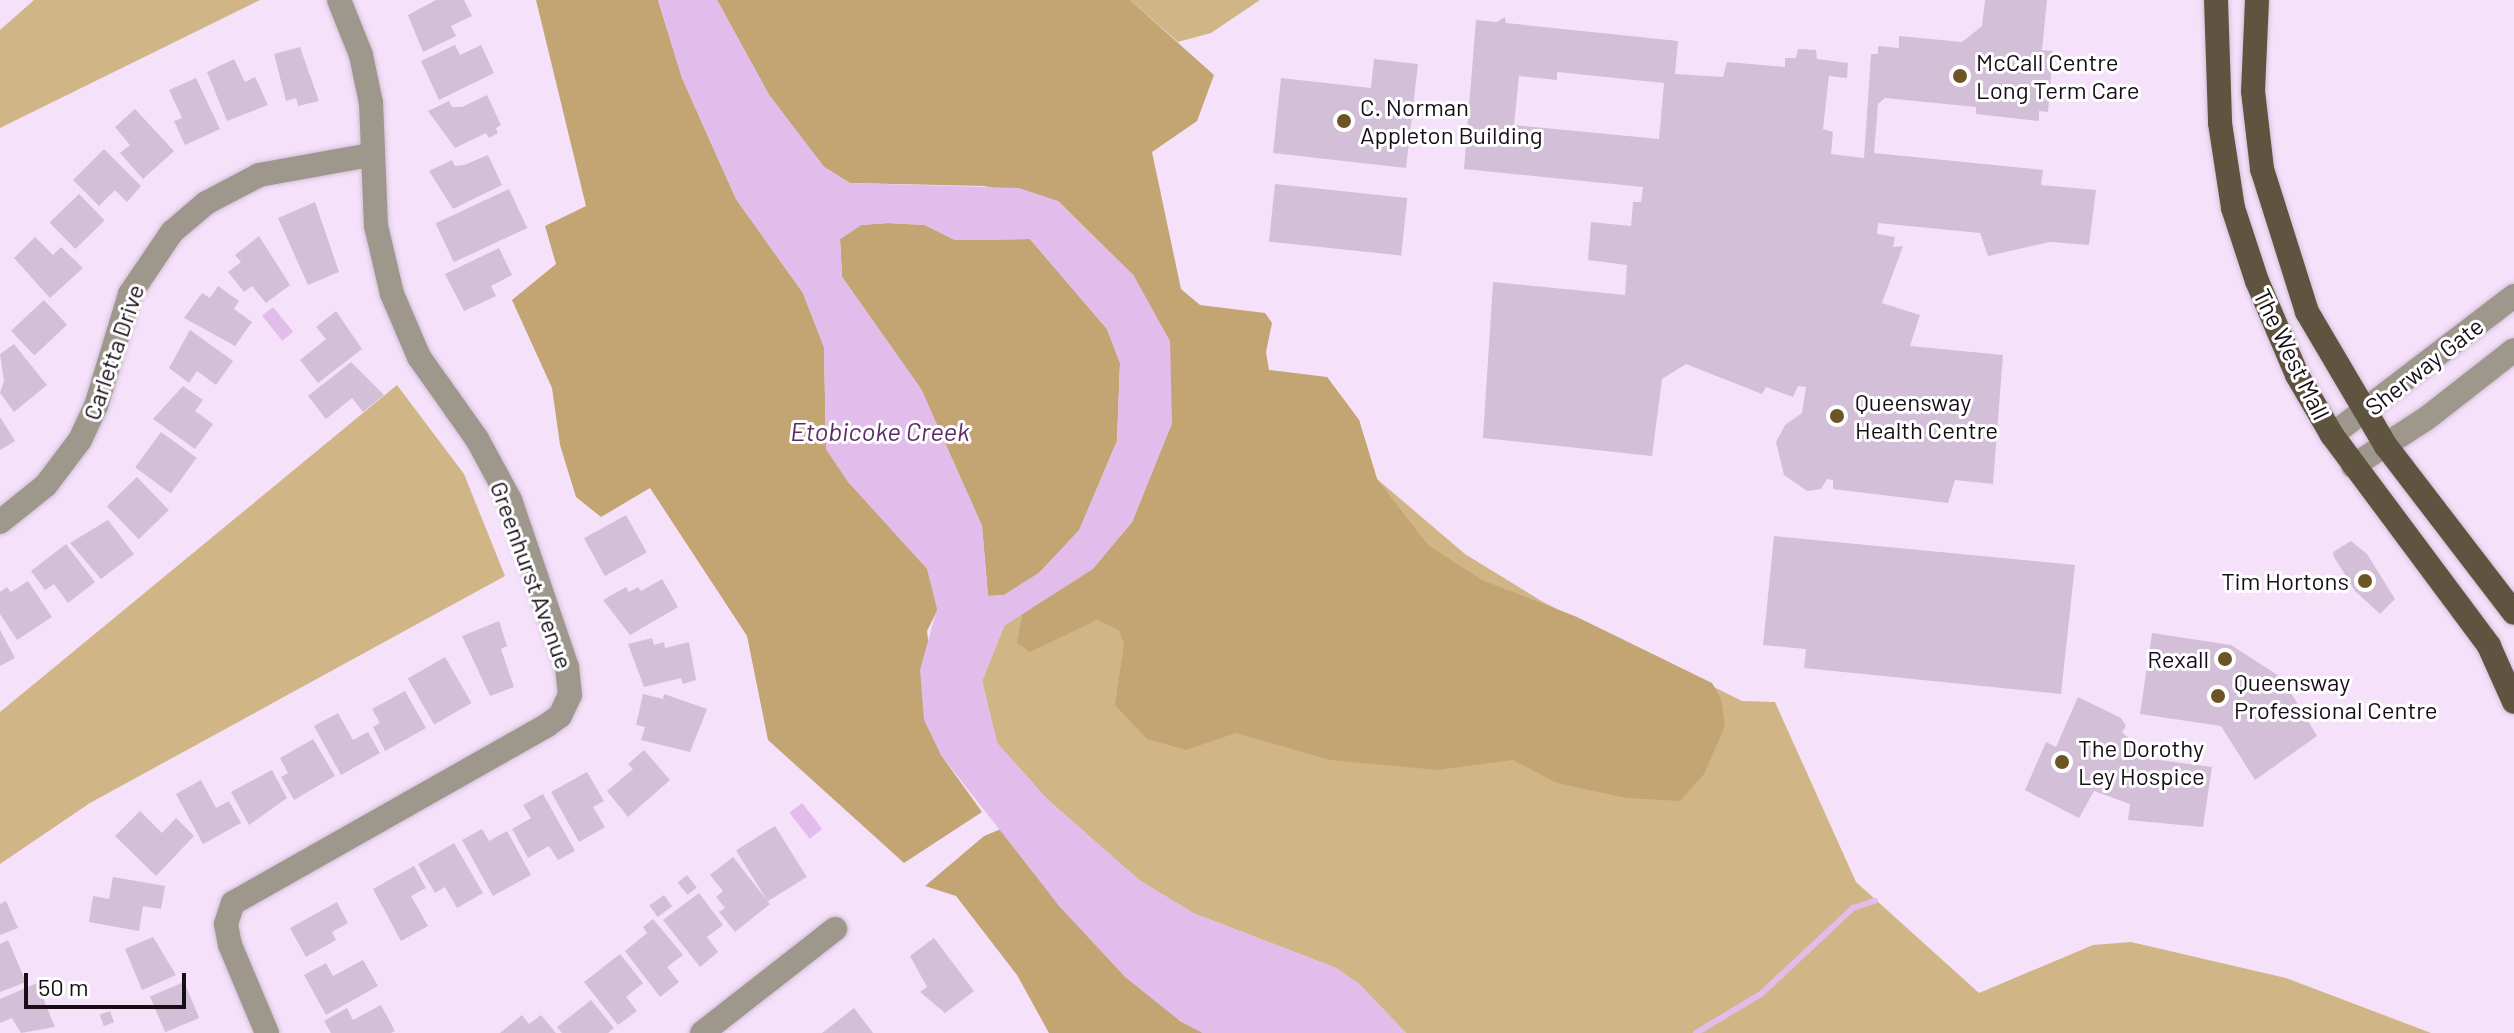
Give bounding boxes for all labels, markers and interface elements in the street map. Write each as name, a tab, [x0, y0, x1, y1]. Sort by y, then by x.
place label: McCall Centre Long Term Care	[1976, 48, 2140, 104]
marker: McCall Centre Long Term Care	[1951, 67, 1969, 85]
place label: C. Norman Appleton Building	[1360, 93, 1543, 149]
marker: C. Norman Appleton Building	[1335, 112, 1353, 130]
street label: Carletta Drive	[76, 280, 150, 424]
street label: The West Mall	[2248, 284, 2336, 424]
street label: Sherway Gate	[2359, 311, 2489, 421]
place label: Queensway Health Centre	[1855, 388, 1998, 444]
marker: Queensway Health Centre	[1826, 405, 1848, 427]
water label: Etobicoke Creek	[790, 415, 970, 447]
street label: Greenhurst Avenue	[485, 477, 579, 673]
place label: Tim Hortons	[2221, 567, 2349, 595]
marker: Tim Hortons	[2356, 572, 2374, 590]
place label: Rexall	[2147, 645, 2209, 673]
marker: Rexall	[2216, 650, 2234, 668]
place label: Queensway Professional Centre	[2234, 668, 2438, 724]
marker: Queensway Professional Centre	[2209, 687, 2227, 705]
place label: The Dorothy Ley Hospice	[2078, 734, 2205, 790]
marker: The Dorothy Ley Hospice	[2053, 753, 2071, 771]
scale bar	[28, 957, 190, 1007]
text: 50 m	[38, 972, 89, 1001]

